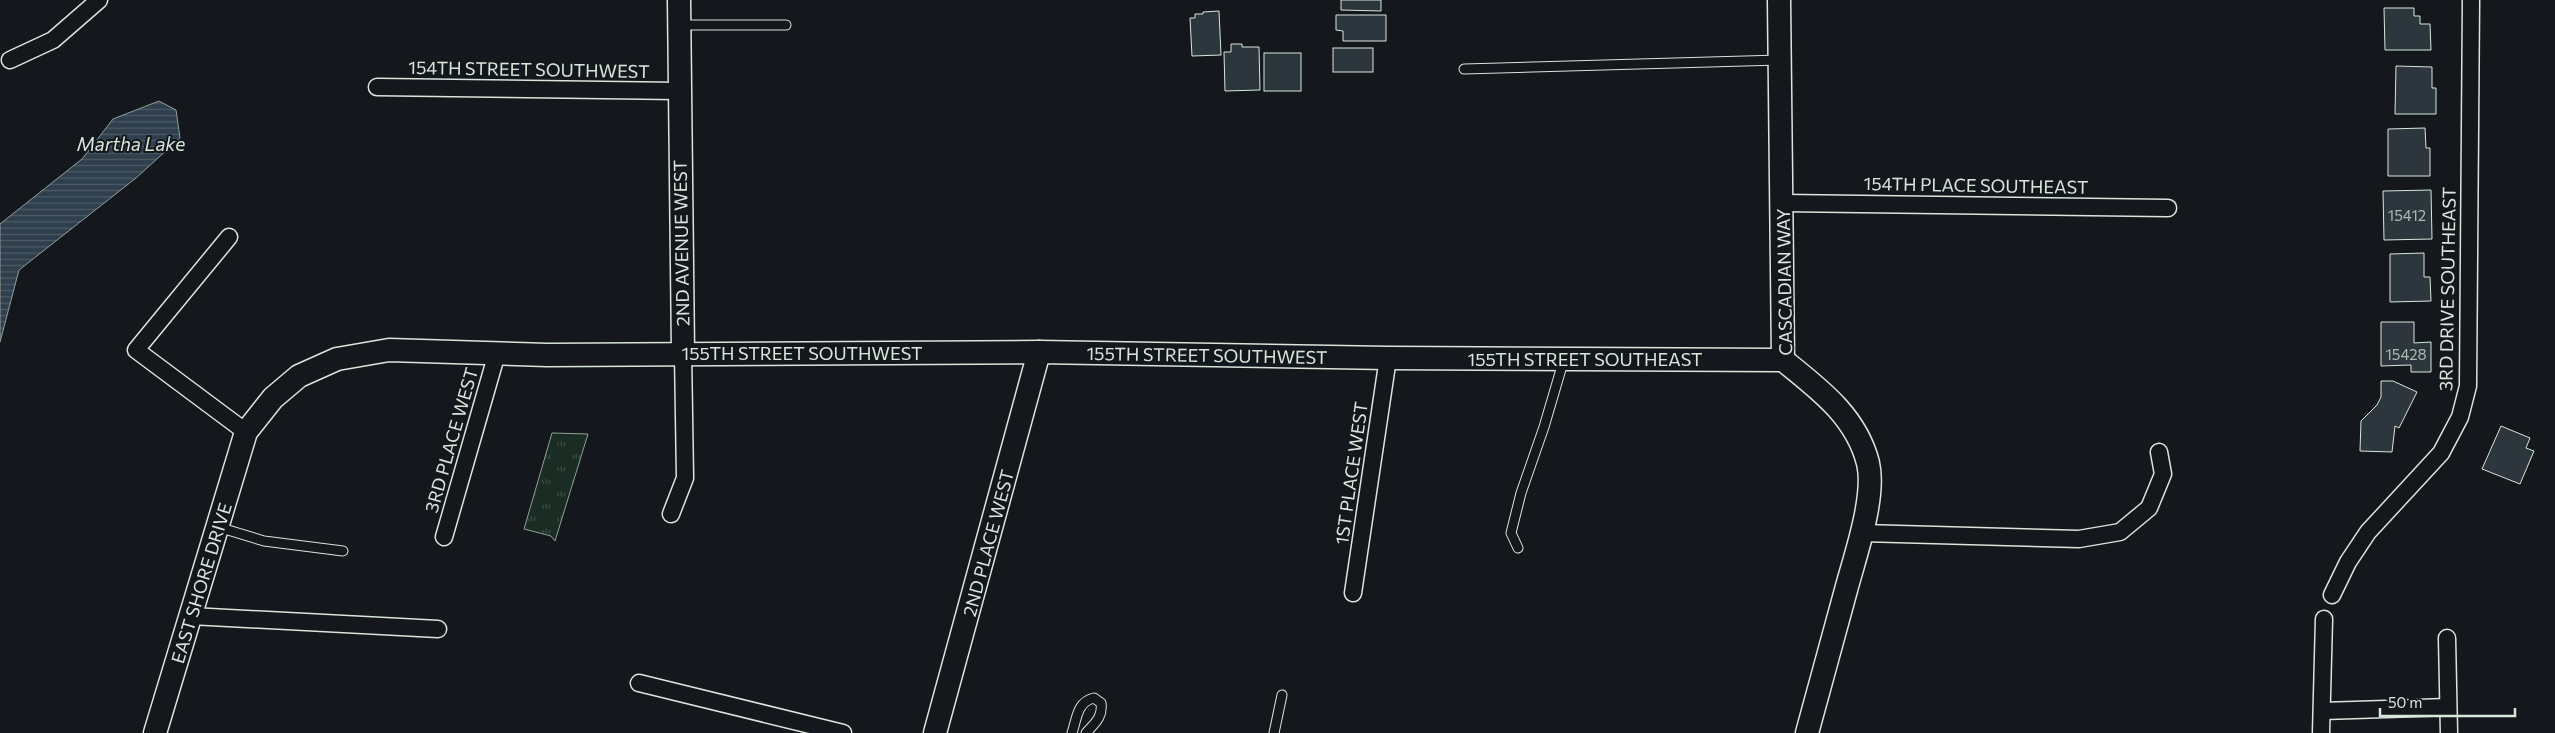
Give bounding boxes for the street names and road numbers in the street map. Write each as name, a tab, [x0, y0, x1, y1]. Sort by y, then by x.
street label: 154TH STREET SOUTHWEST	[408, 56, 650, 82]
street label: 2ND AVENUE WEST	[669, 160, 693, 326]
street label: 154TH PLACE SOUTHEAST	[1863, 172, 2089, 198]
street label: 3RD DRIVE SOUTHEAST	[2434, 187, 2460, 391]
street label: CASCADIAN WAY	[1772, 208, 1796, 356]
street label: 155TH STREET SOUTHWEST	[681, 342, 923, 364]
street label: 155TH STREET SOUTHWEST	[1086, 342, 1328, 368]
street label: 155TH STREET SOUTHEAST	[1467, 348, 1703, 370]
street label: 3RD PLACE WEST	[420, 365, 482, 515]
street label: 1ST PLACE WEST	[1330, 400, 1372, 546]
street label: 2ND PLACE WEST	[958, 467, 1018, 619]
street label: EAST SHORE DRIVE	[166, 500, 236, 666]

